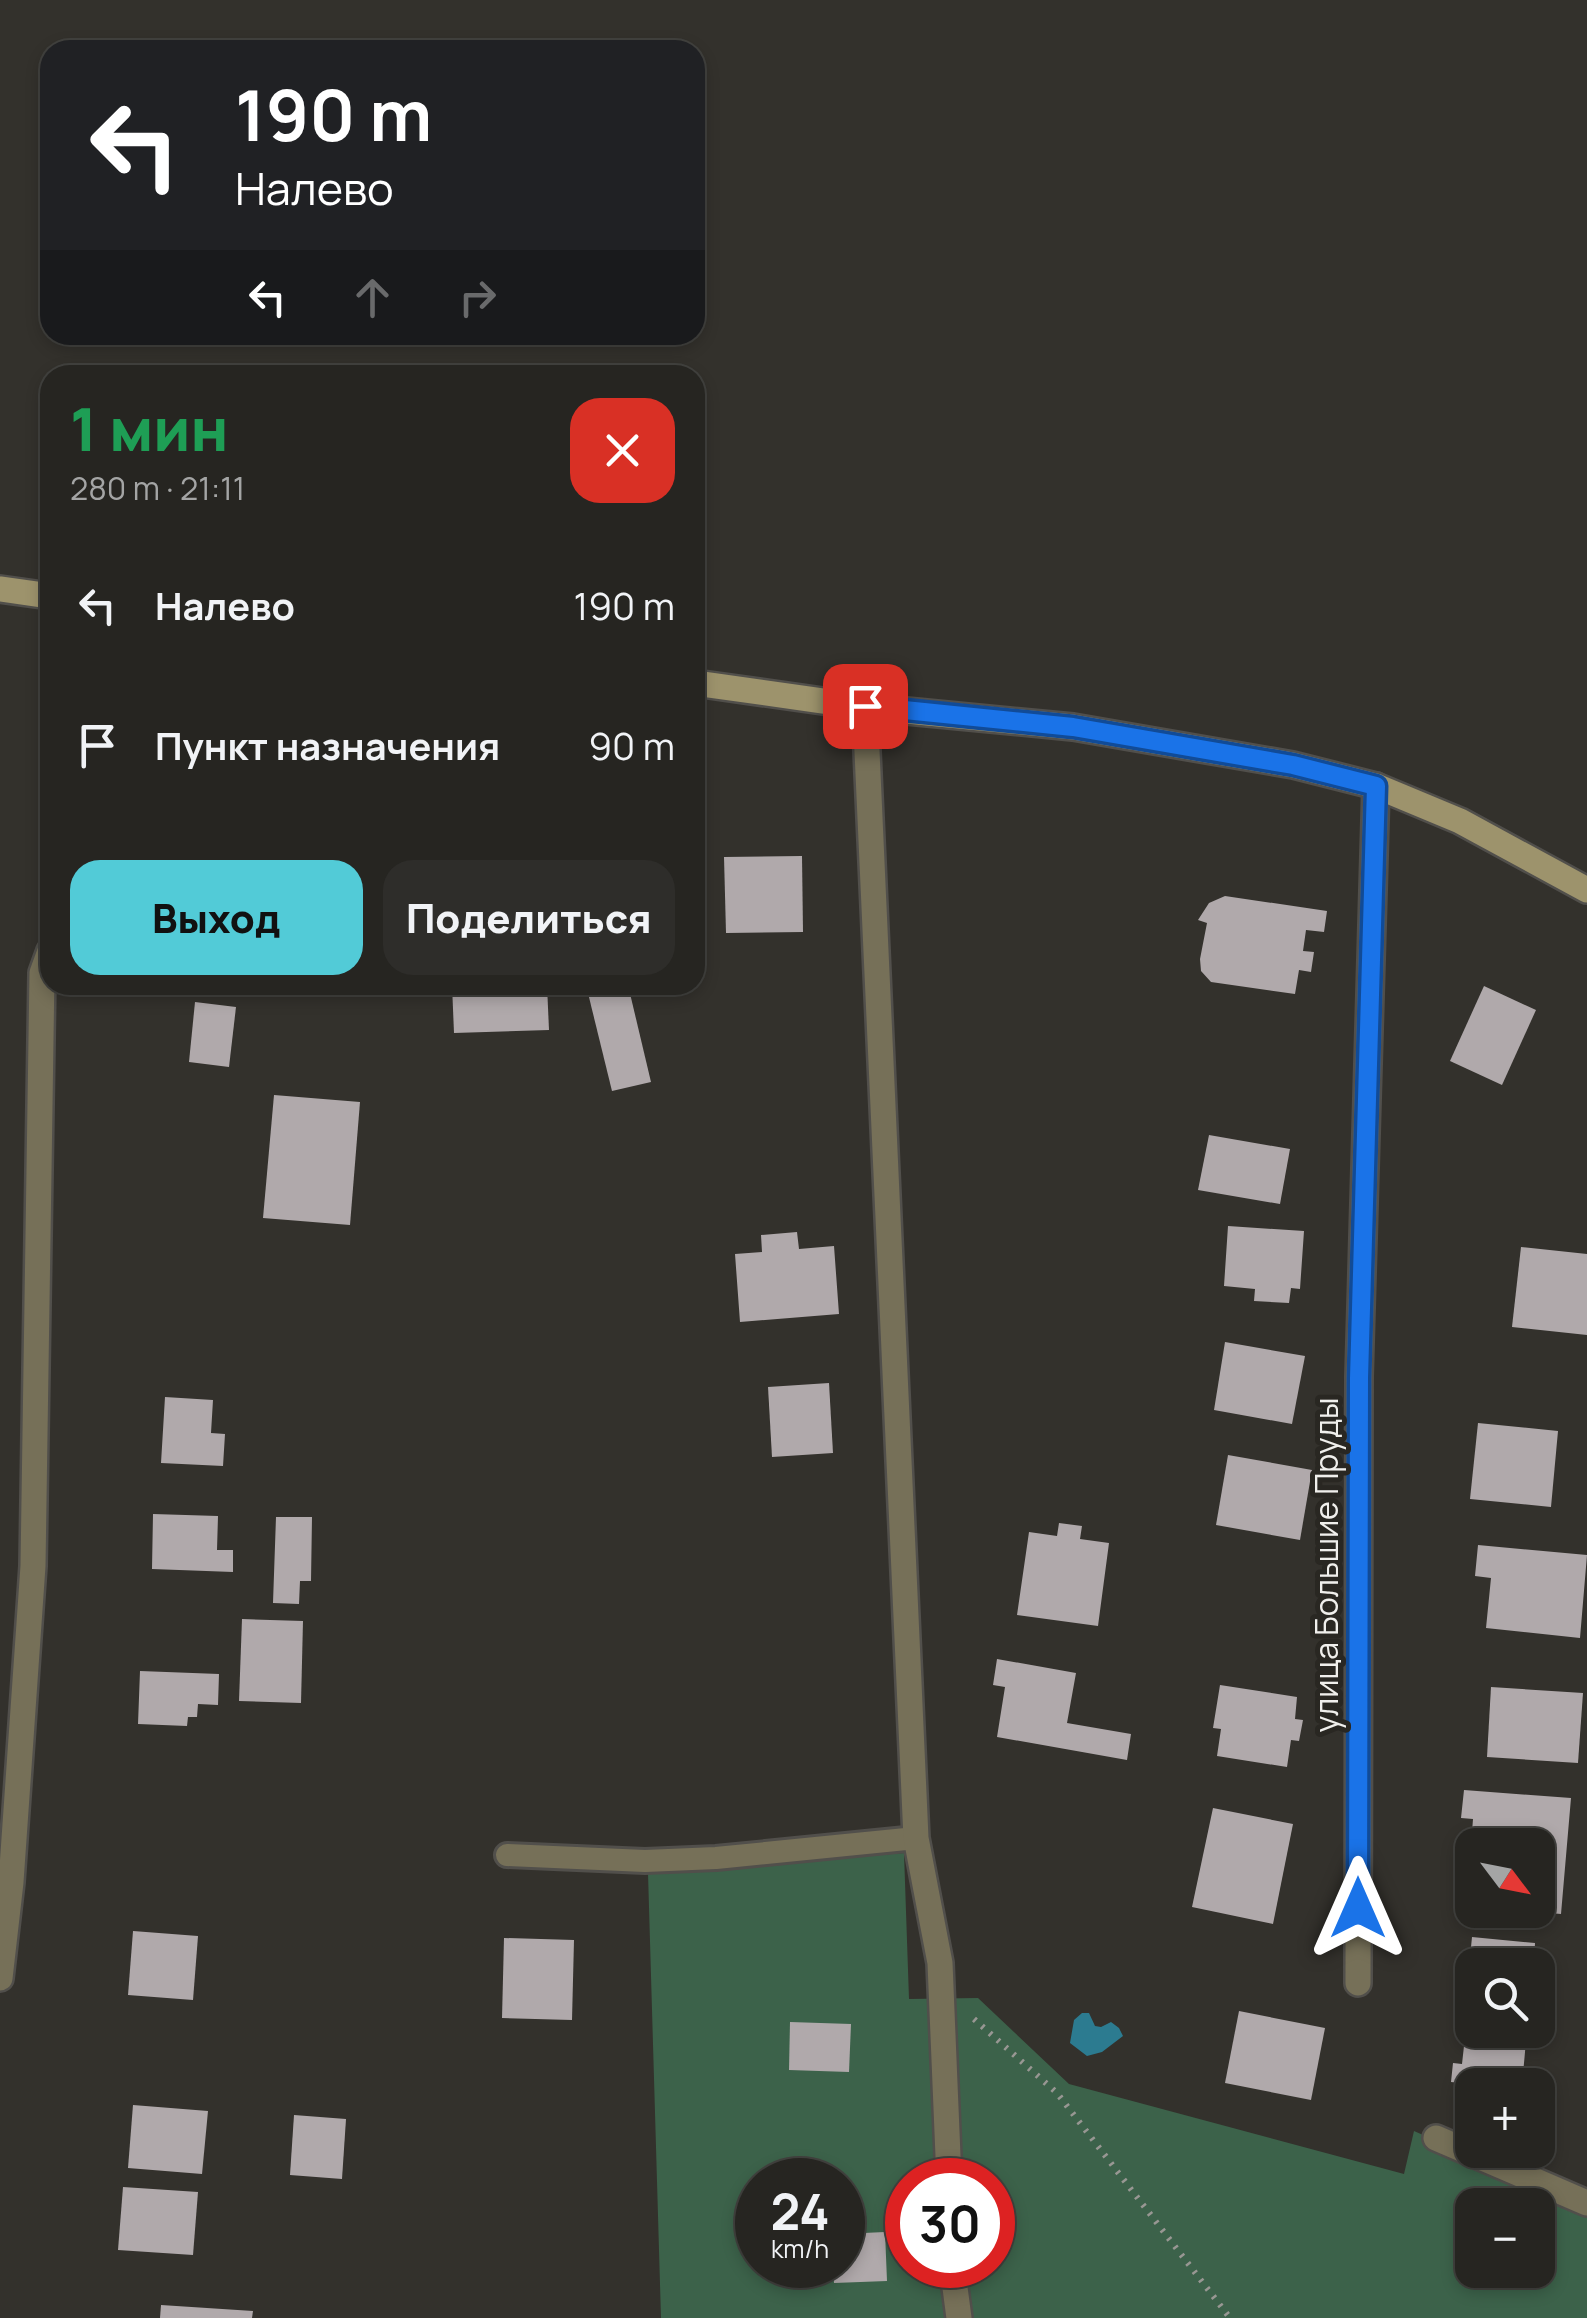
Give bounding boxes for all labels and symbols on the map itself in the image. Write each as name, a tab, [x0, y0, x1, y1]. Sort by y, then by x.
pin	[823, 664, 908, 749]
street label: улица Большие Пруды	[1304, 1398, 1348, 1732]
north arrow	[1455, 1828, 1555, 1928]
position arrow	[1306, 1856, 1410, 1960]
speed limit sign: 30	[885, 2158, 1015, 2288]

